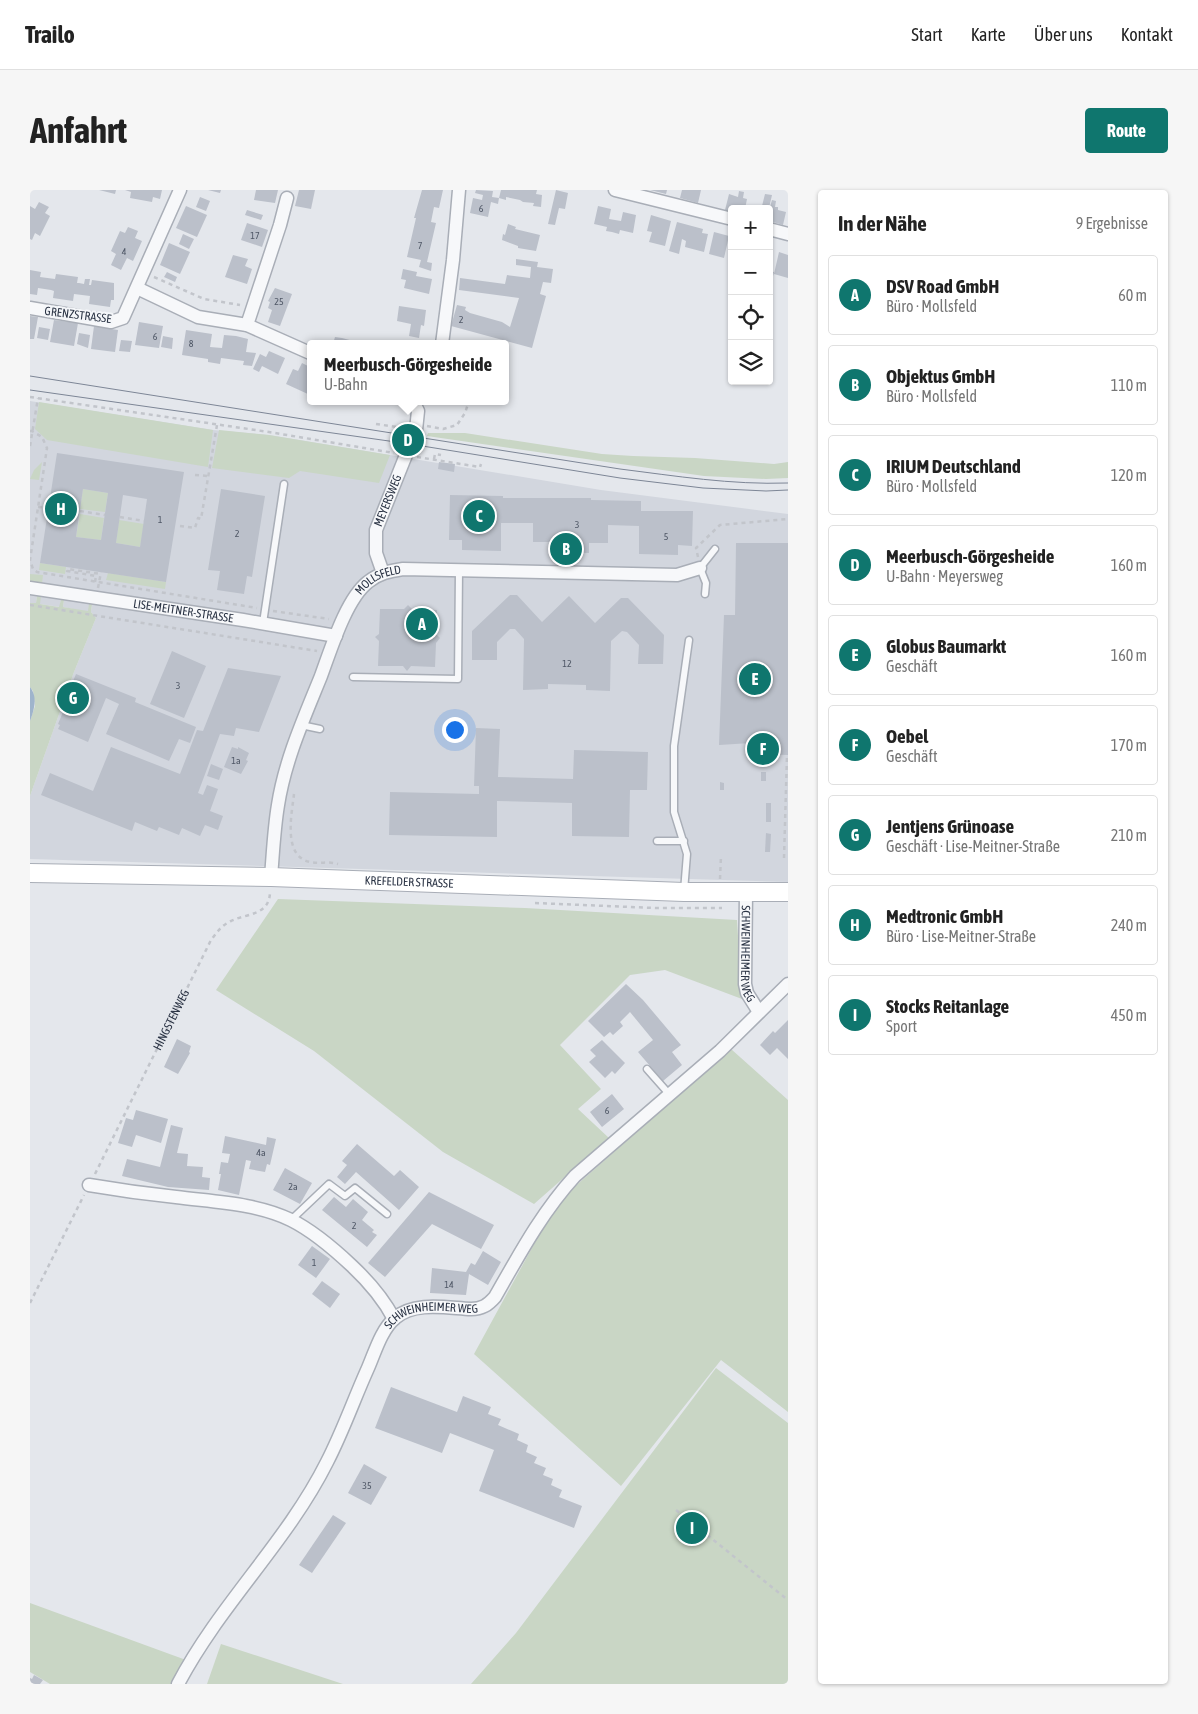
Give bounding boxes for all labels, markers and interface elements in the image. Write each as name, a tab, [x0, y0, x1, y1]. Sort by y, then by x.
text: Trailo	[25, 21, 75, 48]
text: Start	[911, 24, 943, 45]
text: Karte	[971, 24, 1006, 45]
text: Über uns	[1034, 24, 1093, 45]
text: Kontakt	[1121, 24, 1173, 45]
button: Route	[1085, 108, 1168, 153]
text: Anfahrt	[30, 110, 127, 150]
house number: 6	[479, 203, 484, 214]
map controls	[728, 205, 773, 385]
button: +	[728, 205, 773, 250]
text: In der Nähe	[838, 211, 927, 235]
text: 9 Ergebnisse	[1076, 214, 1148, 232]
house number: 17	[250, 230, 260, 241]
house number: 7	[418, 240, 423, 251]
house number: 4	[122, 246, 127, 257]
button: −	[728, 250, 773, 295]
text: DSV Road GmbH	[886, 275, 999, 297]
text: A	[851, 286, 859, 304]
text: 60 m	[1118, 286, 1147, 304]
button: locate	[728, 295, 773, 340]
house number: 25	[274, 296, 284, 307]
text: Büro · Mollsfeld	[886, 297, 977, 315]
street label: GRENZSTRASSE	[44, 304, 112, 326]
house number: 2	[459, 314, 464, 325]
house number: 6	[153, 331, 158, 342]
house number: 8	[189, 338, 194, 349]
popup	[307, 340, 509, 405]
button: layers	[728, 340, 773, 385]
text: Meerbusch-Görgesheide	[324, 353, 492, 375]
text: Objektus GmbH	[886, 365, 995, 387]
text: U-Bahn	[324, 375, 368, 393]
text: B	[851, 376, 859, 394]
text: 110 m	[1111, 376, 1147, 394]
text: Büro · Mollsfeld	[886, 387, 977, 405]
pin: D	[392, 421, 424, 459]
text: IRIUM Deutschland	[886, 455, 1021, 477]
text: C	[851, 466, 859, 484]
text: 120 m	[1111, 466, 1147, 484]
street label: MEYERSWEG	[371, 472, 405, 529]
text: Büro · Mollsfeld	[886, 477, 977, 495]
pin: H	[45, 490, 77, 528]
pin: C	[463, 497, 495, 535]
house number: 1	[158, 514, 163, 525]
house number: 3	[575, 519, 580, 530]
house number: 2	[235, 528, 240, 539]
pin: B	[550, 530, 582, 568]
house number: 5	[664, 531, 669, 542]
text: Meerbusch-Görgesheide	[886, 545, 1054, 567]
text: D	[851, 556, 859, 574]
text: 160 m	[1111, 556, 1147, 574]
street label: MOLLSFELD	[352, 562, 402, 597]
text: U-Bahn · Meyersweg	[886, 567, 1003, 585]
street label: LISE-MEITNER-STRASSE	[132, 597, 234, 625]
pin: A	[406, 605, 438, 643]
text: Globus Baumarkt	[886, 635, 1006, 657]
text: E	[852, 646, 858, 664]
text: 160 m	[1111, 646, 1147, 664]
text: Geschäft	[886, 657, 938, 675]
house number: 12	[562, 658, 572, 669]
pin: E	[739, 660, 771, 698]
pin: G	[57, 679, 89, 717]
house number: 3	[176, 680, 181, 691]
your location	[442, 717, 468, 743]
text: Oebel	[886, 725, 928, 747]
pin: F	[747, 730, 779, 768]
text: F	[852, 736, 858, 754]
text: 170 m	[1111, 736, 1147, 754]
text: Geschäft	[886, 747, 938, 765]
house number: 1a	[231, 755, 241, 766]
text: Jentjens Grünoase	[886, 815, 1014, 837]
text: G	[851, 826, 859, 844]
text: 210 m	[1111, 826, 1147, 844]
text: Geschäft · Lise-Meitner-Straße	[886, 837, 1060, 855]
street label: KREFELDER STRASSE	[364, 873, 453, 891]
street label: SCHWEINHEIMER WEG	[738, 905, 758, 1005]
text: Medtronic GmbH	[886, 905, 1003, 927]
text: H	[850, 916, 860, 934]
text: 240 m	[1111, 916, 1147, 934]
text: Büro · Lise-Meitner-Straße	[886, 927, 1036, 945]
street label: HINGSTENWEG	[150, 987, 192, 1053]
text: Stocks Reitanlage	[886, 995, 1009, 1017]
text: I	[853, 1006, 857, 1024]
text: 450 m	[1111, 1006, 1147, 1024]
text: Sport	[886, 1017, 917, 1035]
house number: 6	[605, 1105, 610, 1116]
house number: 4a	[256, 1147, 266, 1158]
house number: 2a	[288, 1181, 298, 1192]
house number: 2	[352, 1220, 357, 1231]
house number: 1	[312, 1257, 317, 1268]
house number: 14	[444, 1279, 454, 1290]
street label: SCHWEINHEIMER WEG	[381, 1300, 479, 1331]
house number: 35	[362, 1480, 372, 1491]
pin: I	[676, 1509, 708, 1547]

